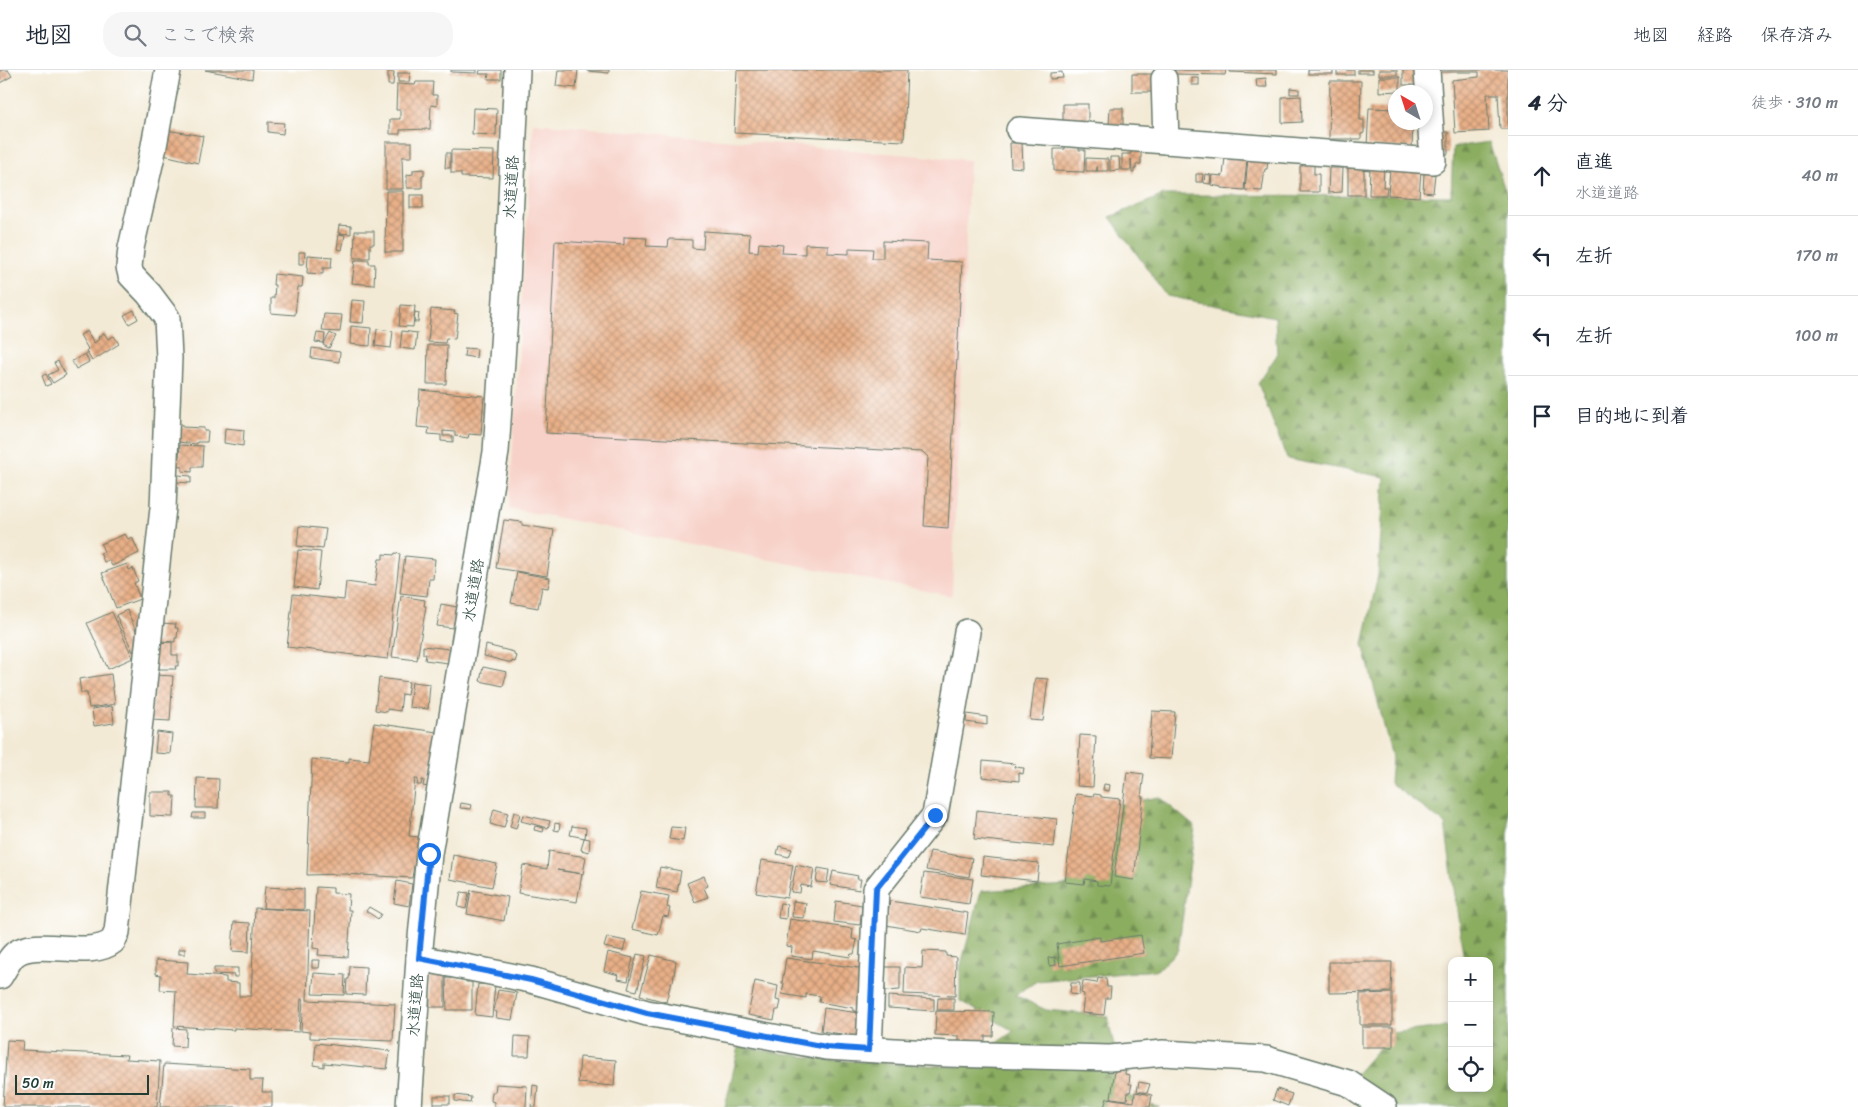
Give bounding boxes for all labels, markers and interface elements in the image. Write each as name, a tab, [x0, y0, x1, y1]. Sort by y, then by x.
search box	[103, 12, 453, 57]
text: 地図	[25, 14, 73, 56]
text: ここで検索	[161, 18, 256, 51]
text: 地図	[1633, 19, 1669, 51]
text: 経路	[1697, 19, 1733, 51]
text: 保存済み	[1761, 19, 1833, 51]
icon: search	[121, 21, 149, 49]
text: 4 分	[1528, 84, 1568, 122]
north arrow	[1388, 85, 1433, 130]
text: 徒歩 · 310 m	[1751, 88, 1838, 117]
text: 直進	[1575, 145, 1613, 178]
street label: 水道道路	[495, 154, 527, 220]
text: 40 m	[1801, 161, 1838, 190]
icon: ahead	[1528, 162, 1556, 190]
text: 水道道路	[1575, 178, 1639, 207]
text: 左折	[1575, 239, 1613, 272]
text: 170 m	[1795, 241, 1838, 270]
icon: left	[1528, 242, 1556, 270]
text: 左折	[1575, 319, 1613, 352]
text: 100 m	[1794, 321, 1838, 350]
icon: left	[1528, 322, 1556, 350]
text: 目的地に到着	[1575, 399, 1689, 432]
icon: arrive	[1528, 402, 1556, 430]
street label: 水道道路	[454, 556, 492, 624]
route end	[924, 804, 947, 827]
route start	[418, 843, 441, 866]
map controls	[1448, 957, 1493, 1092]
button: +	[1448, 957, 1493, 1002]
street label: 水道道路	[398, 972, 432, 1038]
button: −	[1448, 1002, 1493, 1047]
button: locate	[1448, 1047, 1493, 1092]
text: 50 m	[22, 1071, 54, 1096]
scale bar	[15, 1072, 149, 1095]

